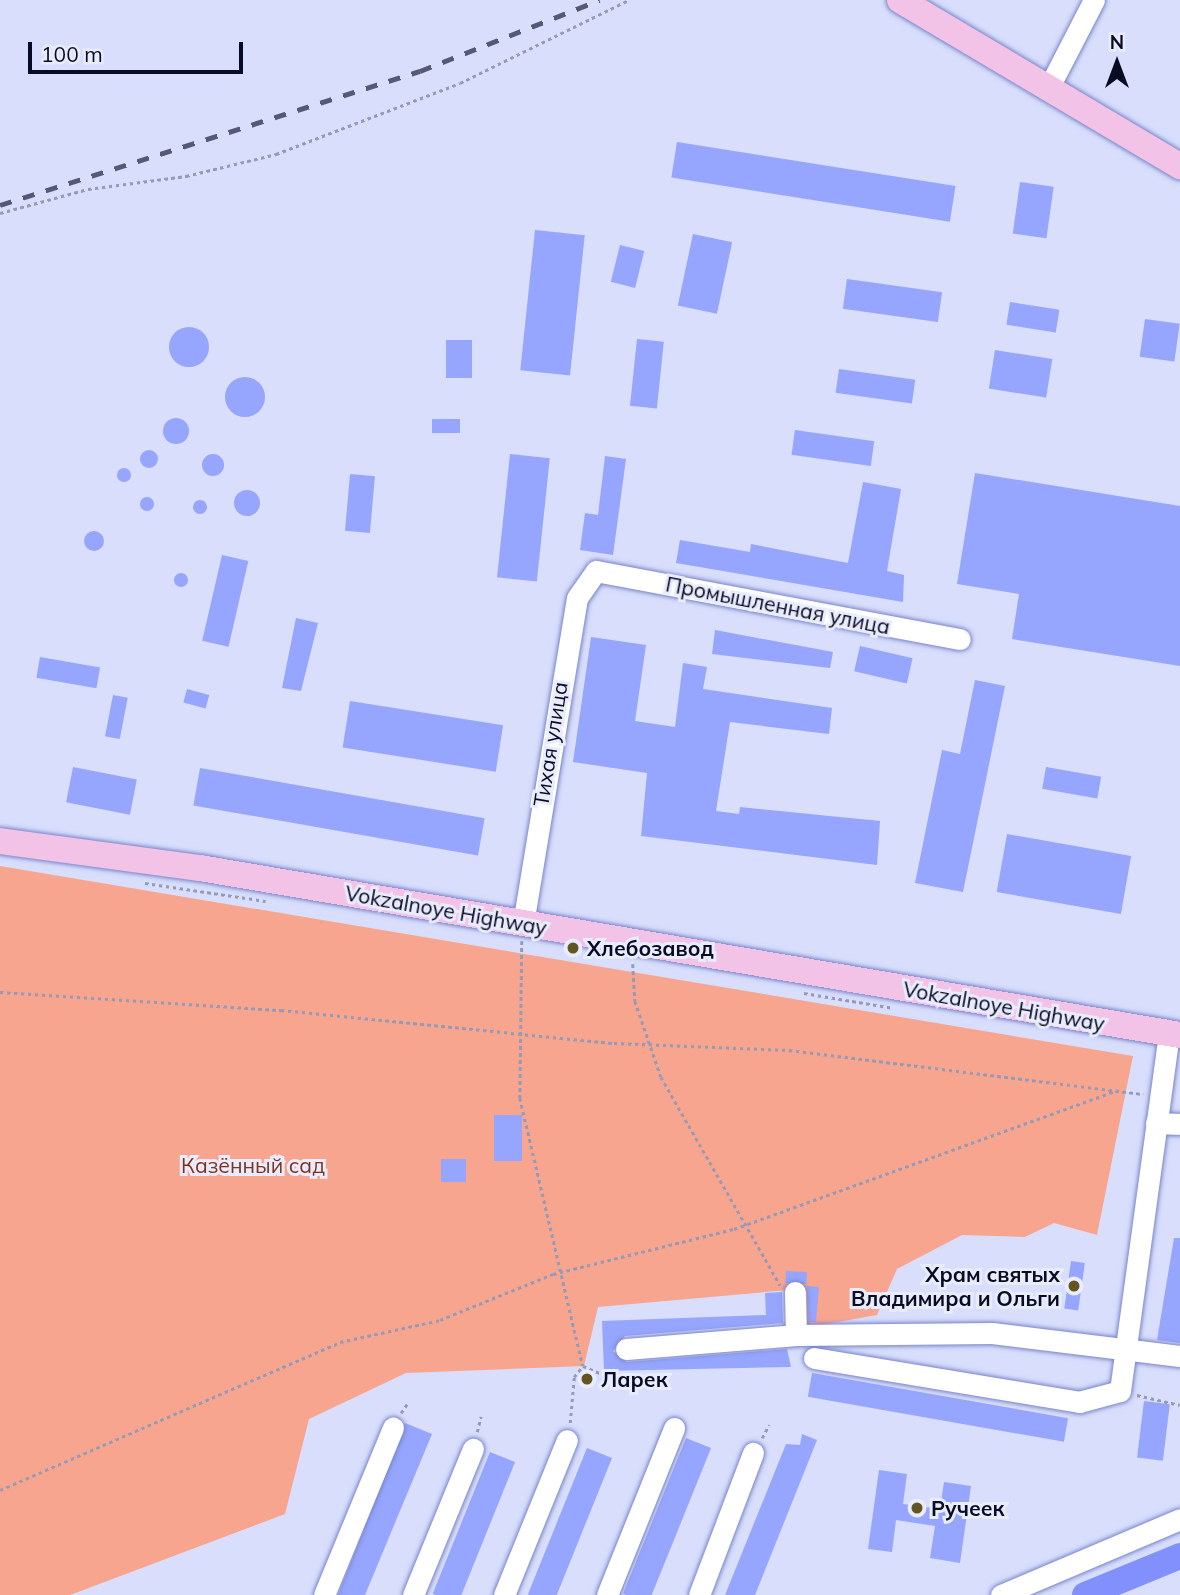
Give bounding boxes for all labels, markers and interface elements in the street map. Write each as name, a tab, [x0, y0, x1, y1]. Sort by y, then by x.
scale bar	[32, 28, 247, 72]
north arrow	[1082, 28, 1152, 98]
text: N	[1110, 30, 1124, 54]
text: 100 m	[41, 41, 103, 67]
street label: Промышленная улица	[664, 571, 892, 639]
street label: Тихая улица	[528, 680, 572, 808]
street label: Vokzalnoye Highway	[343, 880, 549, 940]
place label: Хлебозавод	[587, 935, 714, 961]
marker: Хлебозавод	[565, 940, 581, 956]
street label: Vokzalnoye Highway	[901, 976, 1107, 1036]
park label: Казённый сад	[181, 1152, 325, 1178]
place label: Храм святых Владимира и Ольги	[851, 1261, 1060, 1311]
marker: Храм святых Владимира и Ольги	[1066, 1278, 1082, 1294]
place label: Ларек	[601, 1366, 668, 1392]
marker: Ларек	[579, 1371, 595, 1387]
place label: Ручеек	[931, 1495, 1005, 1521]
marker: Ручеек	[909, 1500, 925, 1516]

